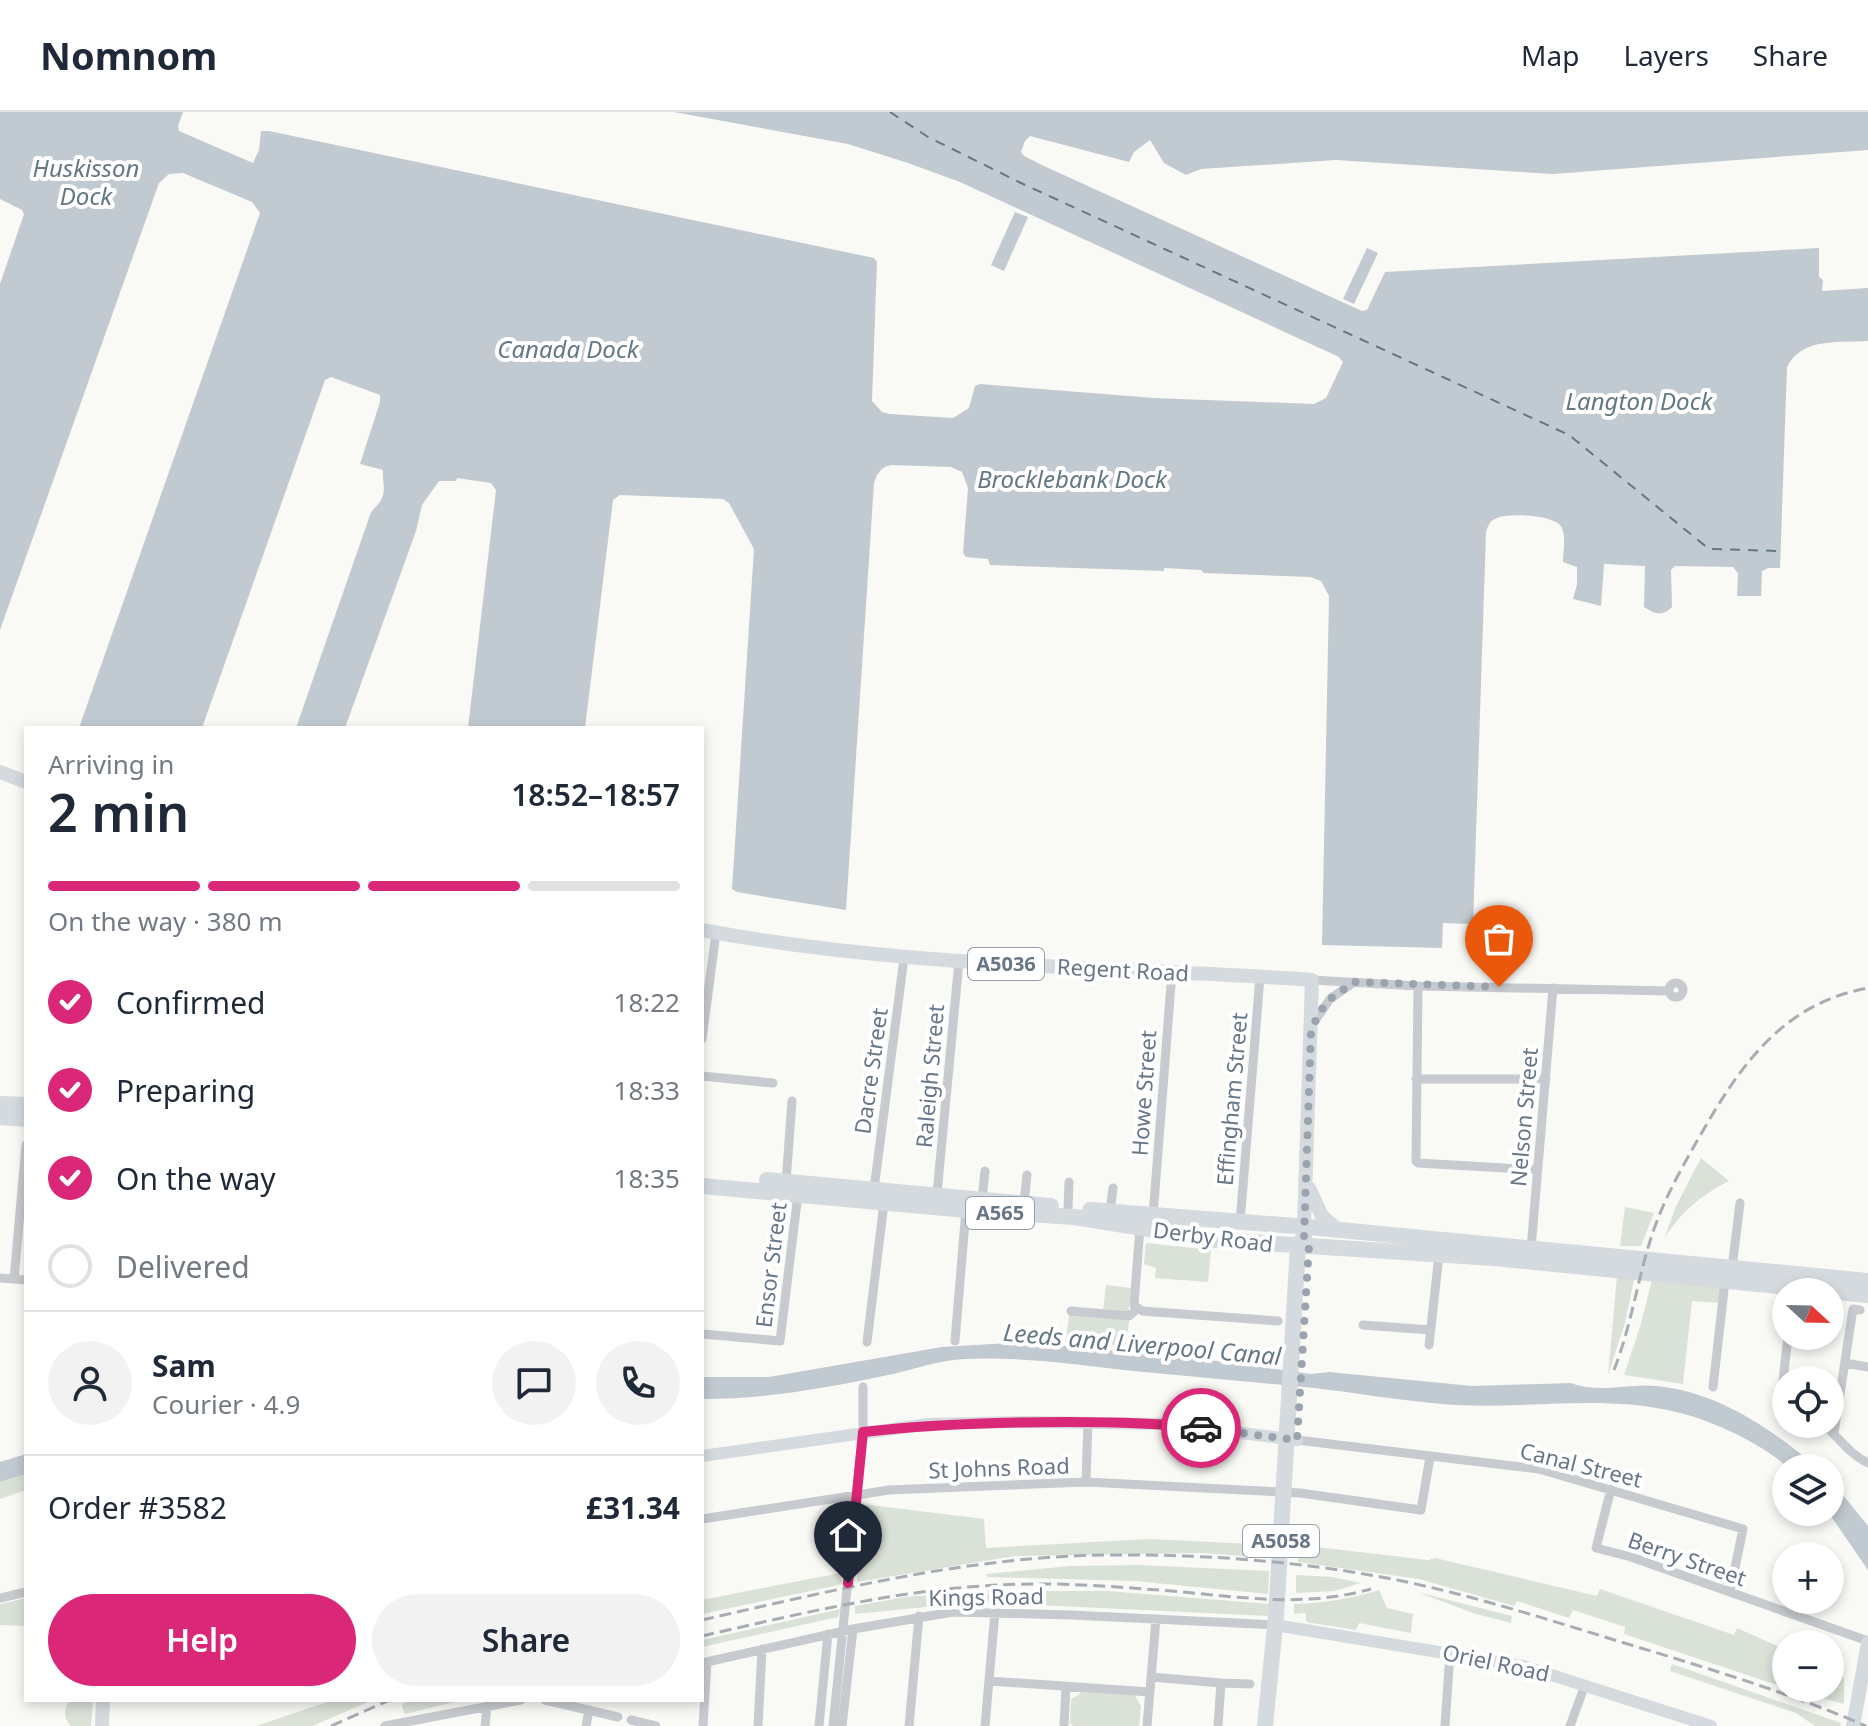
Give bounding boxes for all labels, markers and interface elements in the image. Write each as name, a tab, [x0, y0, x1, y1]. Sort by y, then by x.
text: Nomnom	[40, 29, 217, 81]
text: Map	[1521, 36, 1579, 74]
text: Layers	[1623, 36, 1709, 74]
text: Share	[1753, 36, 1828, 74]
water label: Huskisson Dock	[33, 151, 139, 212]
water label: Canada Dock	[497, 332, 640, 365]
water label: Langton Dock	[1566, 384, 1714, 417]
water label: Brocklebank Dock	[977, 462, 1168, 495]
text: Arriving in	[48, 746, 174, 782]
text: 18:52–18:57	[511, 774, 680, 815]
text: 2 min	[48, 776, 189, 847]
text: On the way · 380 m	[48, 903, 282, 939]
pin	[1465, 905, 1533, 987]
icon: bag	[1477, 917, 1521, 961]
road number: A5036	[968, 948, 1044, 980]
street label: Regent Road	[1056, 951, 1190, 987]
icon: check	[48, 980, 92, 1024]
text: Confirmed	[116, 982, 266, 1023]
text: 18:22	[614, 984, 680, 1020]
street label: Raleigh Street	[908, 1003, 950, 1149]
street label: Dacre Street	[846, 1006, 894, 1136]
street label: Effingham Street	[1208, 1011, 1254, 1187]
street label: Howe Street	[1124, 1029, 1162, 1157]
street label: Nelson Street	[1502, 1046, 1544, 1188]
icon: check	[48, 1068, 92, 1112]
text: Preparing	[116, 1070, 255, 1111]
text: 18:33	[614, 1072, 680, 1108]
icon: check	[48, 1156, 92, 1200]
text: On the way	[116, 1158, 276, 1199]
text: 18:35	[614, 1160, 680, 1196]
road number: A565	[966, 1197, 1034, 1229]
street label: Ensor Street	[747, 1201, 793, 1329]
street label: Derby Road	[1152, 1214, 1275, 1258]
text: Delivered	[116, 1246, 250, 1287]
north arrow	[1772, 1278, 1844, 1350]
map controls	[1772, 1278, 1844, 1702]
water label: Leeds and Liverpool Canal	[1002, 1315, 1283, 1372]
button: person	[48, 1341, 132, 1425]
button: chat	[492, 1341, 576, 1425]
button: phone	[596, 1341, 680, 1425]
text: Sam	[152, 1345, 216, 1386]
button: locate	[1772, 1366, 1844, 1438]
text: Courier · 4.9	[152, 1386, 300, 1422]
courier	[1161, 1388, 1241, 1468]
icon: car	[1179, 1406, 1223, 1450]
street label: Canal Street	[1517, 1434, 1646, 1494]
street label: St Johns Road	[928, 1450, 1070, 1484]
button: layers	[1772, 1454, 1844, 1526]
text: Order #3582	[48, 1487, 227, 1528]
text: £31.34	[586, 1487, 680, 1528]
pin	[814, 1501, 882, 1583]
icon: home	[826, 1513, 870, 1557]
street label: Berry Street	[1624, 1524, 1751, 1592]
road number: A5058	[1243, 1525, 1319, 1557]
button: +	[1772, 1542, 1844, 1614]
street label: Kings Road	[928, 1580, 1044, 1612]
button: Help	[48, 1594, 356, 1686]
button: Share	[372, 1594, 680, 1686]
button: −	[1772, 1630, 1844, 1702]
street label: Oriel Road	[1440, 1636, 1552, 1688]

